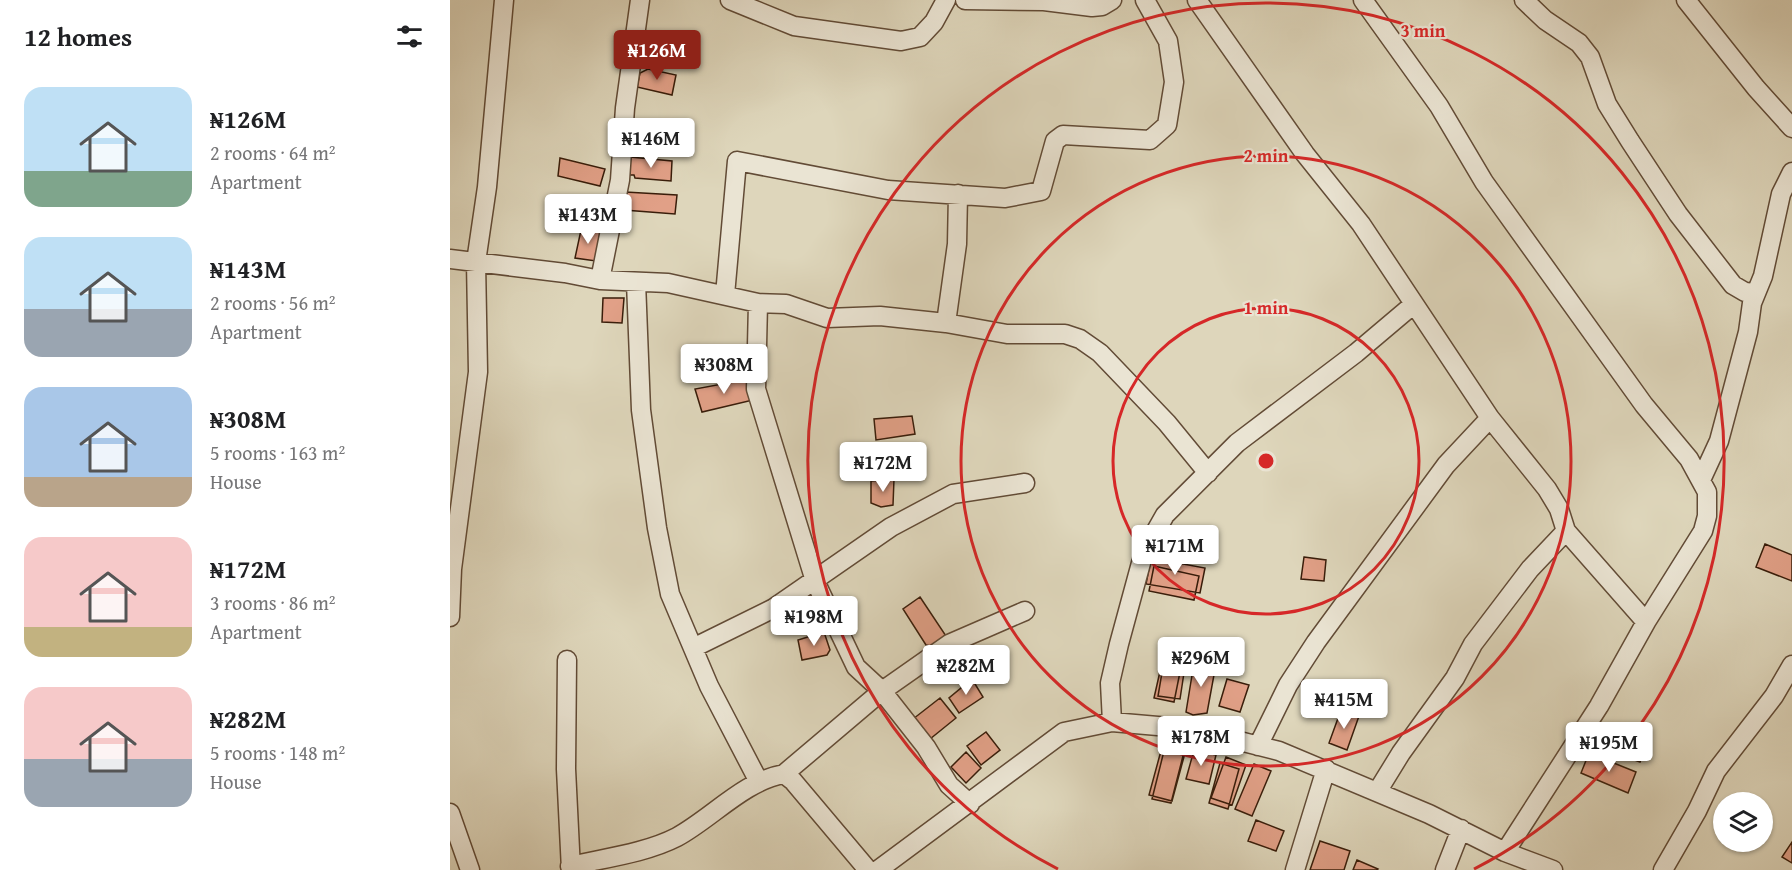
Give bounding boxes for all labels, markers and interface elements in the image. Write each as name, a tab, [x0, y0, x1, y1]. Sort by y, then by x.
text: 12 homes	[24, 17, 132, 56]
text: 3 min	[1401, 17, 1446, 44]
icon: filters	[393, 20, 426, 53]
pin: ₦126M	[615, 30, 699, 81]
text: ₦126M	[628, 35, 686, 64]
text: ₦126M	[210, 99, 286, 138]
icon: home	[72, 111, 144, 183]
pin: ₦146M	[609, 118, 693, 169]
text: ₦146M	[622, 123, 680, 152]
text: 2 rooms · 64 m²	[210, 138, 336, 167]
text: 2 min	[1244, 142, 1289, 169]
text: Apartment	[210, 167, 302, 196]
pin: ₦143M	[546, 194, 630, 245]
text: ₦143M	[559, 199, 617, 228]
text: ₦143M	[210, 249, 286, 288]
icon: home	[72, 261, 144, 333]
text: 2 rooms · 56 m²	[210, 288, 336, 317]
text: 1 min	[1244, 294, 1289, 321]
text: Apartment	[210, 317, 302, 346]
pin: ₦308M	[682, 344, 766, 395]
text: ₦308M	[695, 349, 753, 378]
text: ₦308M	[210, 399, 286, 438]
icon: home	[72, 411, 144, 483]
text: 5 rooms · 163 m²	[210, 438, 345, 467]
pin: ₦172M	[841, 442, 925, 493]
text: ₦172M	[854, 447, 912, 476]
centre of rings	[1256, 451, 1276, 471]
text: House	[210, 467, 262, 496]
pin: ₦171M	[1133, 525, 1217, 576]
text: ₦171M	[1146, 530, 1204, 559]
text: ₦172M	[210, 549, 286, 588]
icon: home	[72, 561, 144, 633]
text: 3 rooms · 86 m²	[210, 588, 336, 617]
pin: ₦198M	[772, 596, 856, 647]
text: ₦198M	[785, 601, 843, 630]
text: Apartment	[210, 617, 302, 646]
pin: ₦296M	[1159, 637, 1243, 688]
text: ₦296M	[1172, 642, 1230, 671]
pin: ₦282M	[924, 645, 1008, 696]
text: ₦282M	[937, 650, 995, 679]
pin: ₦415M	[1302, 679, 1386, 730]
text: ₦415M	[1315, 684, 1373, 713]
text: ₦282M	[210, 699, 286, 738]
icon: home	[72, 711, 144, 783]
pin: ₦178M	[1159, 716, 1243, 767]
text: ₦178M	[1172, 721, 1230, 750]
pin: ₦195M	[1567, 722, 1651, 773]
text: ₦195M	[1580, 727, 1638, 756]
text: 5 rooms · 148 m²	[210, 738, 345, 767]
text: House	[210, 767, 262, 796]
map controls	[1713, 792, 1773, 852]
button: layers	[1713, 792, 1773, 852]

